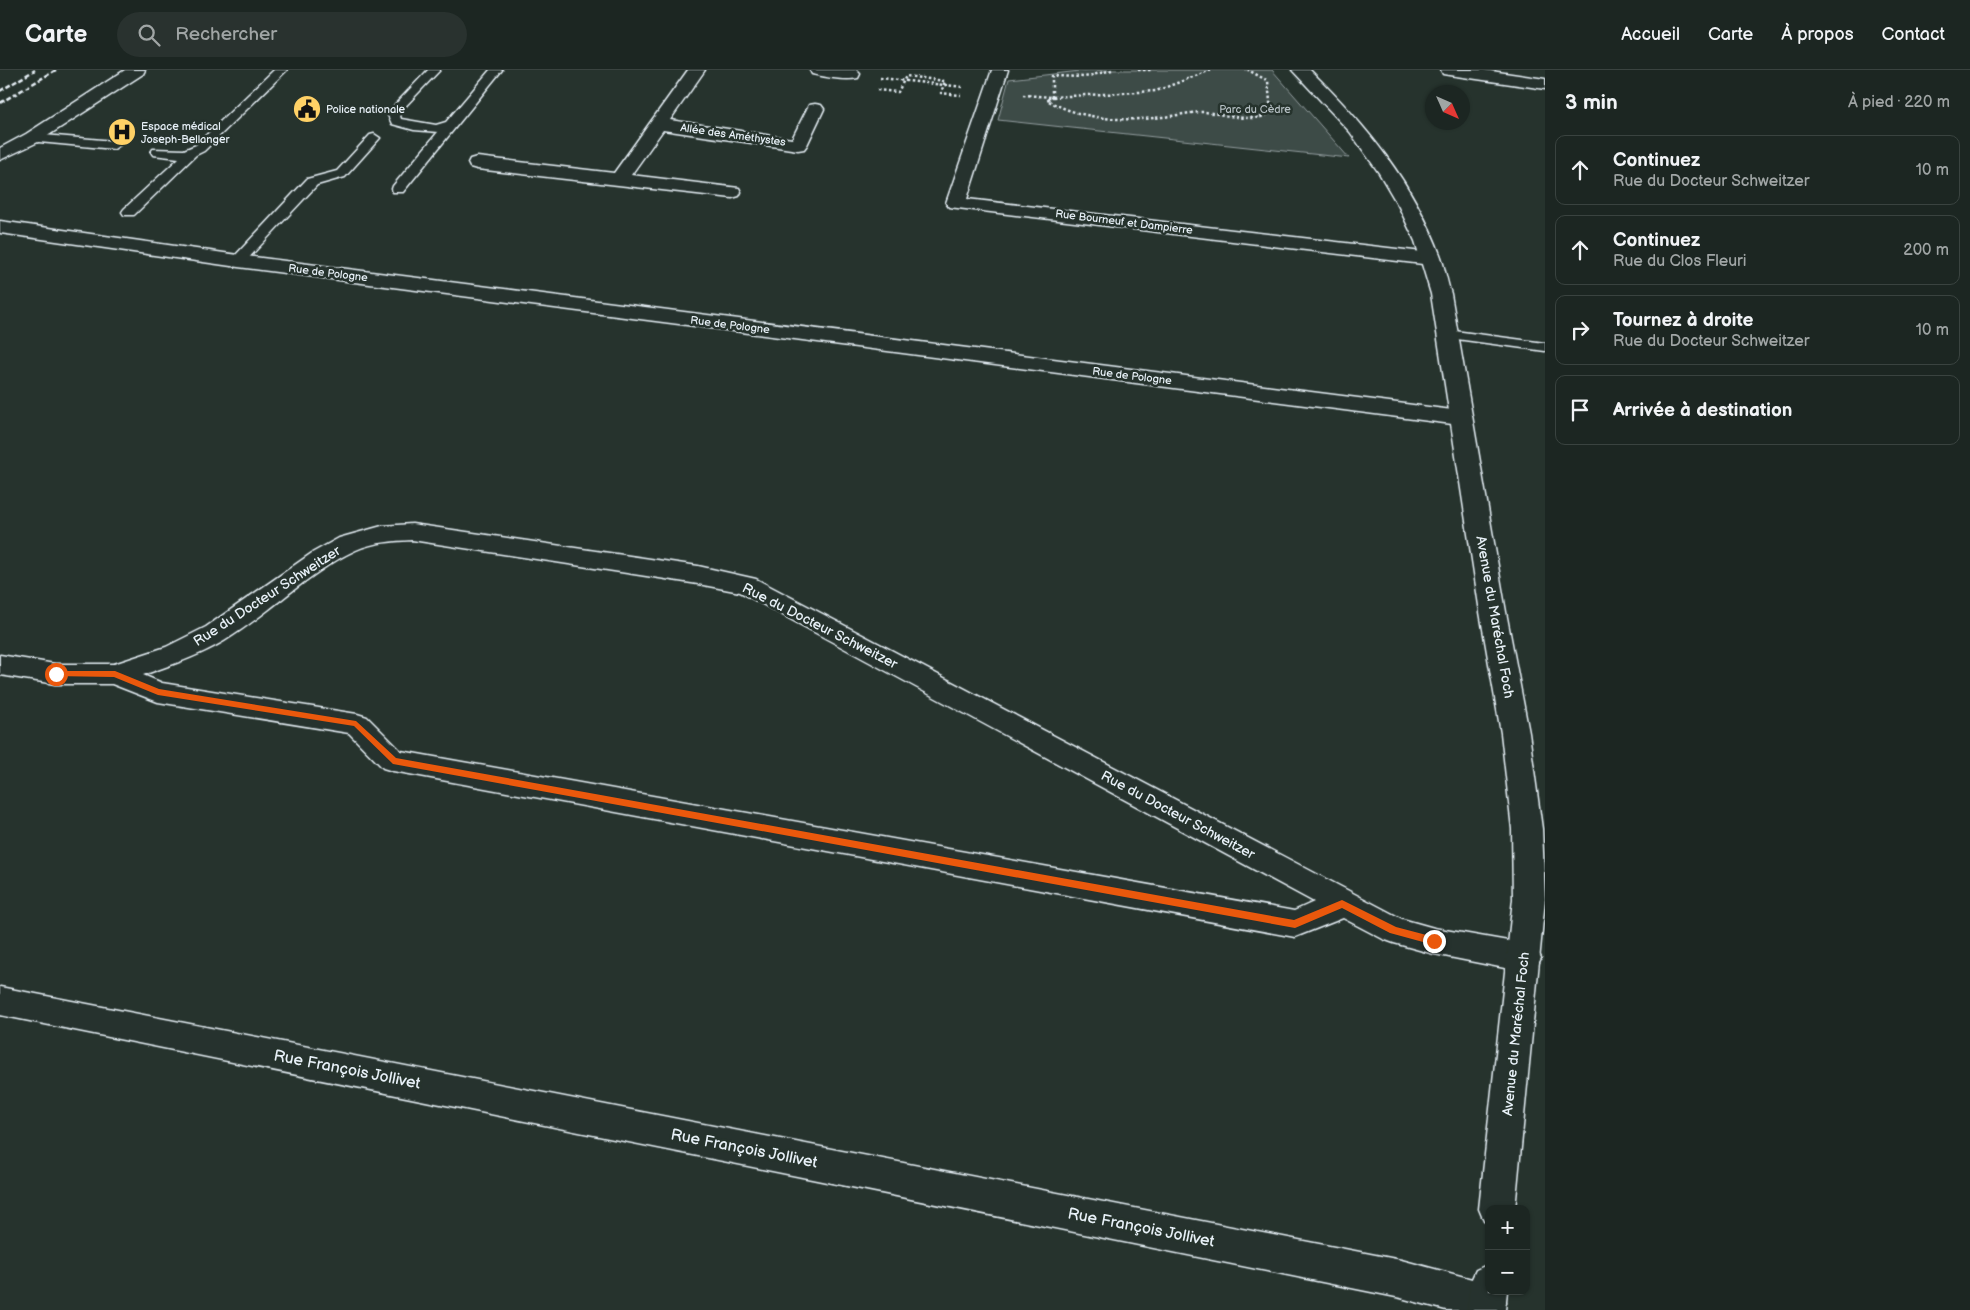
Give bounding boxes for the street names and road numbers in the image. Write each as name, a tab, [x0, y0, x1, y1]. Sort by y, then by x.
street label: Allée des Améthystes	[680, 121, 787, 149]
street label: Rue Bourneuf et Dampierre	[1055, 207, 1194, 237]
street label: Rue de Pologne	[288, 262, 369, 284]
street label: Rue de Pologne	[690, 314, 771, 336]
street label: Rue de Pologne	[1092, 365, 1173, 387]
street label: Avenue du Maréchal Foch	[1472, 534, 1518, 700]
street label: Rue du Docteur Schweitzer	[190, 542, 345, 650]
street label: Rue du Docteur Schweitzer	[740, 579, 901, 673]
street label: Rue du Docteur Schweitzer	[1098, 767, 1259, 863]
street label: Avenue du Maréchal Foch	[1499, 951, 1533, 1117]
street label: Rue François Jollivet	[272, 1046, 422, 1094]
street label: Rue François Jollivet	[669, 1125, 819, 1173]
street label: Rue François Jollivet	[1066, 1204, 1216, 1252]

